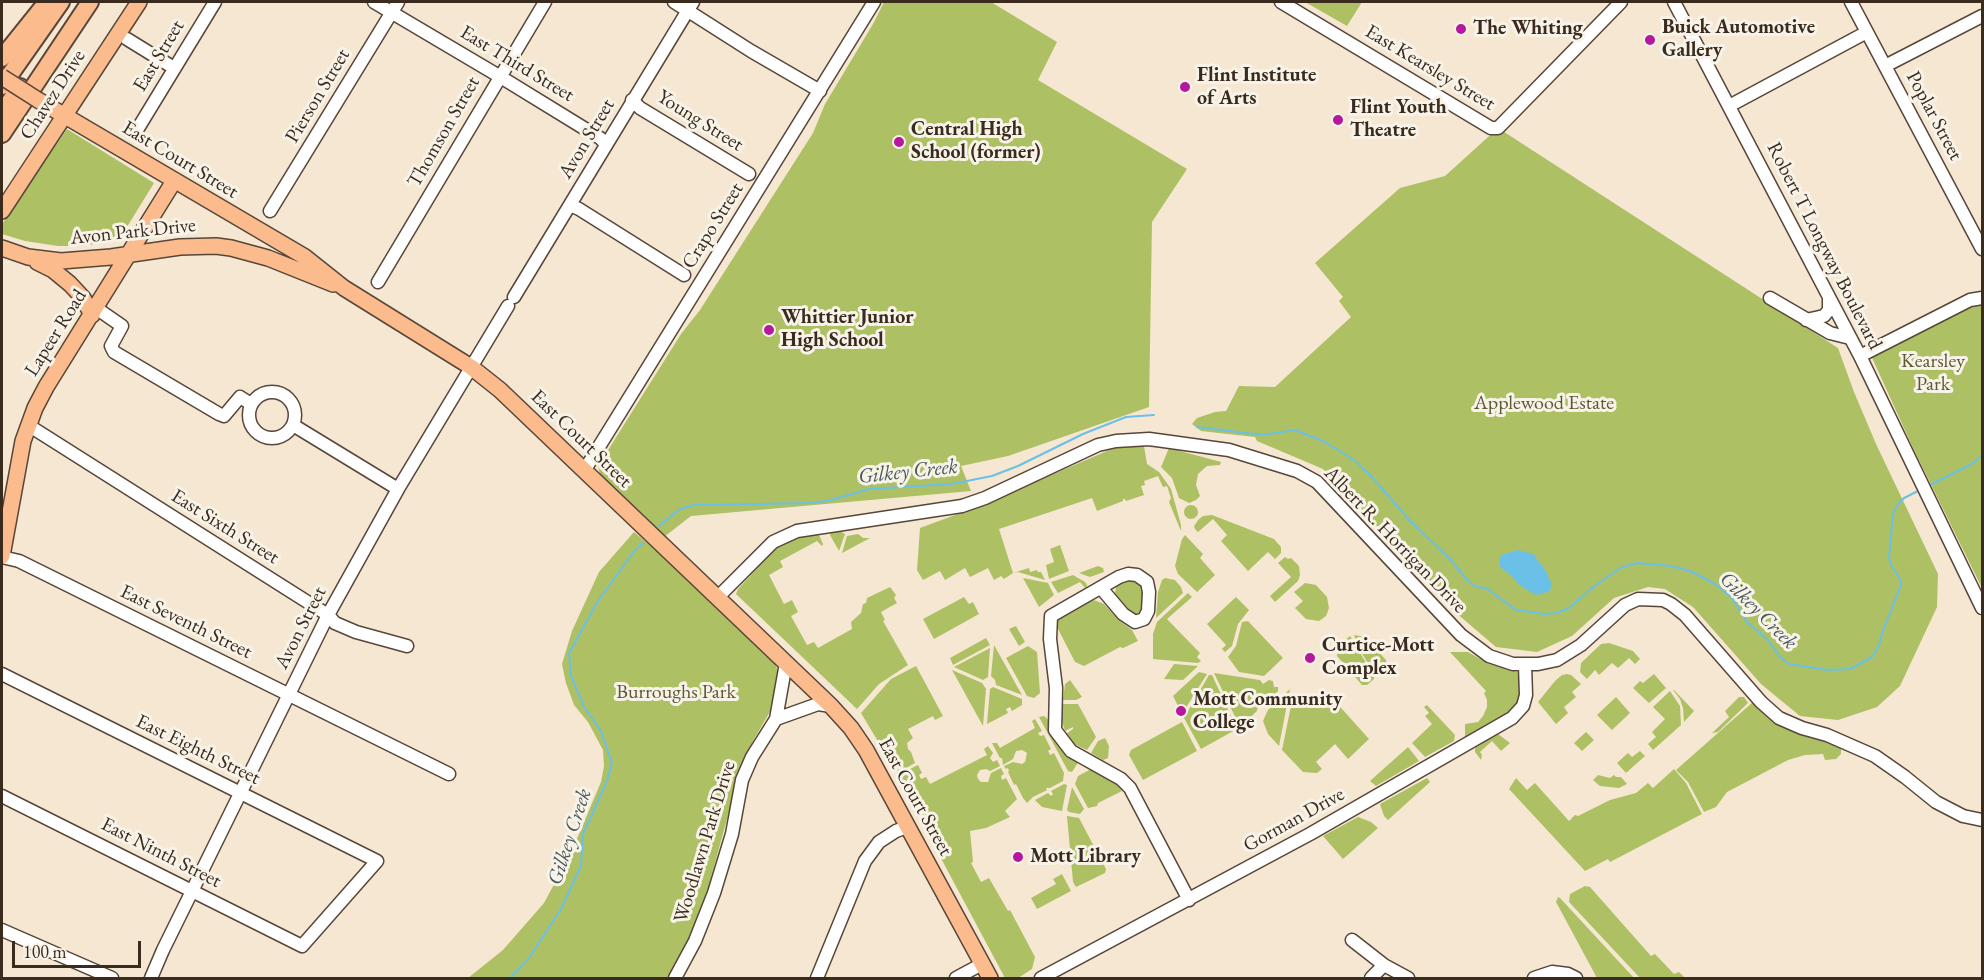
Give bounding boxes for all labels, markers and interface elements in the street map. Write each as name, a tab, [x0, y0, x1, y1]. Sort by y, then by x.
street label: East Street	[128, 16, 190, 96]
place label: Buick Automotive Gallery	[1662, 16, 1815, 63]
place label: The Whiting	[1473, 17, 1583, 41]
street label: East Kearsley Street	[1361, 20, 1499, 116]
street label: East Third Street	[456, 21, 578, 107]
marker: The Whiting	[1454, 22, 1468, 36]
marker: Buick Automotive Gallery	[1643, 33, 1657, 47]
street label: Pierson Street	[281, 45, 355, 147]
street label: Chavez Drive	[15, 46, 91, 144]
place label: Flint Institute of Arts	[1197, 64, 1316, 111]
street label: Poplar Street	[1901, 67, 1967, 165]
street label: Thomson Street	[403, 72, 485, 192]
marker: Flint Institute of Arts	[1178, 80, 1192, 94]
street label: Young Street	[652, 85, 748, 157]
street label: Avon Street	[554, 95, 620, 183]
place label: Flint Youth Theatre	[1350, 96, 1447, 143]
marker: Flint Youth Theatre	[1331, 113, 1345, 127]
street label: East Court Street	[118, 116, 242, 204]
place label: Central High School (former)	[911, 118, 1041, 165]
marker: Central High School (former)	[892, 135, 906, 149]
street label: Robert T Longway Boulevard	[1761, 138, 1887, 354]
street label: Crapo Street	[677, 178, 749, 274]
street label: Avon Park Drive	[69, 213, 197, 251]
street label: Lapeer Road	[20, 285, 92, 381]
place label: Whittier Junior High School	[781, 306, 914, 353]
marker: Whittier Junior High School	[762, 323, 776, 337]
park label: Kearsley Park	[1901, 350, 1965, 397]
street label: East Court Street	[526, 385, 636, 493]
park label: Applewood Estate	[1474, 392, 1614, 416]
water label: Gilkey Creek	[857, 454, 959, 490]
street label: Albert R. Horrigan Drive	[1319, 462, 1471, 618]
street label: East Sixth Street	[167, 484, 283, 570]
water label: Gilkey Creek	[1714, 567, 1802, 655]
street label: East Seventh Street	[116, 580, 256, 664]
street label: Avon Street	[270, 583, 332, 673]
place label: Curtice-Mott Complex	[1322, 634, 1434, 681]
marker: Curtice-Mott Complex	[1303, 651, 1317, 665]
park label: Burroughs Park	[616, 681, 736, 705]
place label: Mott Community College	[1193, 688, 1342, 735]
marker: Mott Community College	[1174, 704, 1188, 718]
street label: East Eighth Street	[132, 710, 264, 790]
street label: East Court Street	[873, 734, 957, 860]
street label: Woodlawn Park Drive	[669, 758, 741, 926]
street label: Gorman Drive	[1239, 782, 1349, 858]
water label: Gilkey Creek	[543, 786, 597, 888]
street label: East Ninth Street	[97, 812, 225, 894]
place label: Mott Library	[1030, 845, 1141, 869]
marker: Mott Library	[1011, 850, 1025, 864]
scale bar	[15, 929, 144, 967]
text: 100 m	[23, 940, 67, 963]

